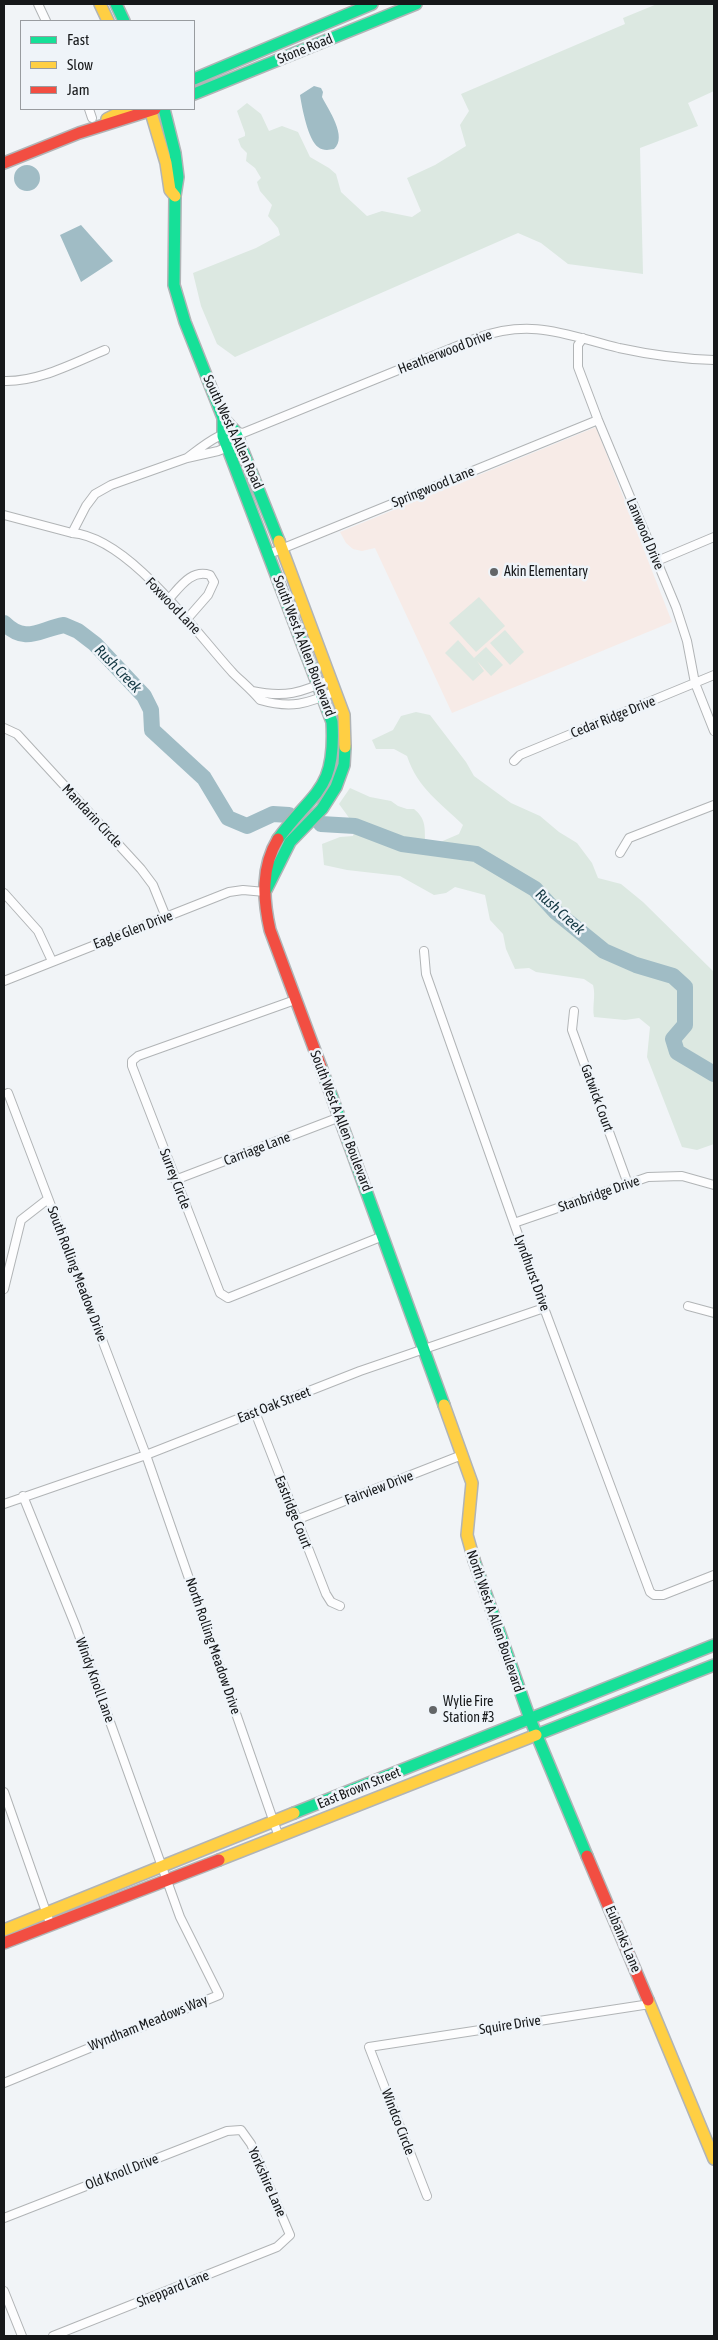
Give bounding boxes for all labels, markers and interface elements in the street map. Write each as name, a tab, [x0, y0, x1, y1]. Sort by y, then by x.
legend	[20, 20, 195, 110]
street label: Stone Road	[275, 30, 335, 68]
text: Fast	[67, 31, 89, 48]
text: Slow	[67, 56, 93, 73]
text: Jam	[67, 81, 90, 98]
street label: Heatherwood Drive	[396, 326, 494, 378]
street label: South West A Allen Road	[199, 372, 267, 492]
street label: Springwood Lane	[389, 463, 477, 511]
street label: Lanwood Drive	[622, 496, 668, 572]
place label: Akin Elementary	[504, 564, 588, 580]
marker: Akin Elementary	[488, 566, 500, 578]
street label: South West A Allen Boulevard	[269, 573, 339, 719]
street label: Foxwood Lane	[142, 574, 204, 638]
water label: Rush Creek	[91, 641, 145, 697]
street label: Cedar Ridge Drive	[568, 692, 658, 742]
street label: Mandarin Circle	[58, 781, 126, 851]
water label: Rush Creek	[532, 885, 588, 939]
street label: Eagle Glen Drive	[91, 907, 175, 953]
street label: South West A Allen Boulevard	[306, 1048, 376, 1194]
street label: Gatwick Court	[577, 1062, 617, 1134]
street label: Carriage Lane	[221, 1129, 293, 1169]
street label: Surrey Circle	[156, 1146, 194, 1212]
street label: Stanbridge Drive	[556, 1172, 642, 1216]
street label: South Rolling Meadow Drive	[43, 1204, 111, 1344]
street label: Lyndhurst Drive	[510, 1233, 554, 1313]
street label: East Oak Street	[235, 1383, 313, 1427]
street label: Fairview Drive	[342, 1467, 416, 1509]
street label: Eastridge Court	[271, 1473, 315, 1551]
street label: North West A Allen Boulevard	[463, 1548, 527, 1694]
street label: North Rolling Meadow Drive	[182, 1576, 244, 1716]
street label: Windy Knoll Lane	[72, 1635, 118, 1725]
place label: Wylie Fire Station #3	[443, 1694, 495, 1726]
marker: Wylie Fire Station #3	[427, 1704, 439, 1716]
street label: East Brown Street	[315, 1764, 403, 1812]
street label: Eubanks Lane	[601, 1903, 645, 1975]
street label: Wyndham Meadows Way	[86, 1991, 210, 2055]
street label: Squire Drive	[478, 2012, 542, 2038]
street label: Windco Circle	[378, 2087, 418, 2157]
street label: Yorkshire Lane	[244, 2144, 290, 2220]
street label: Old Knoll Drive	[83, 2150, 161, 2194]
street label: Sheppard Lane	[134, 2267, 212, 2311]

